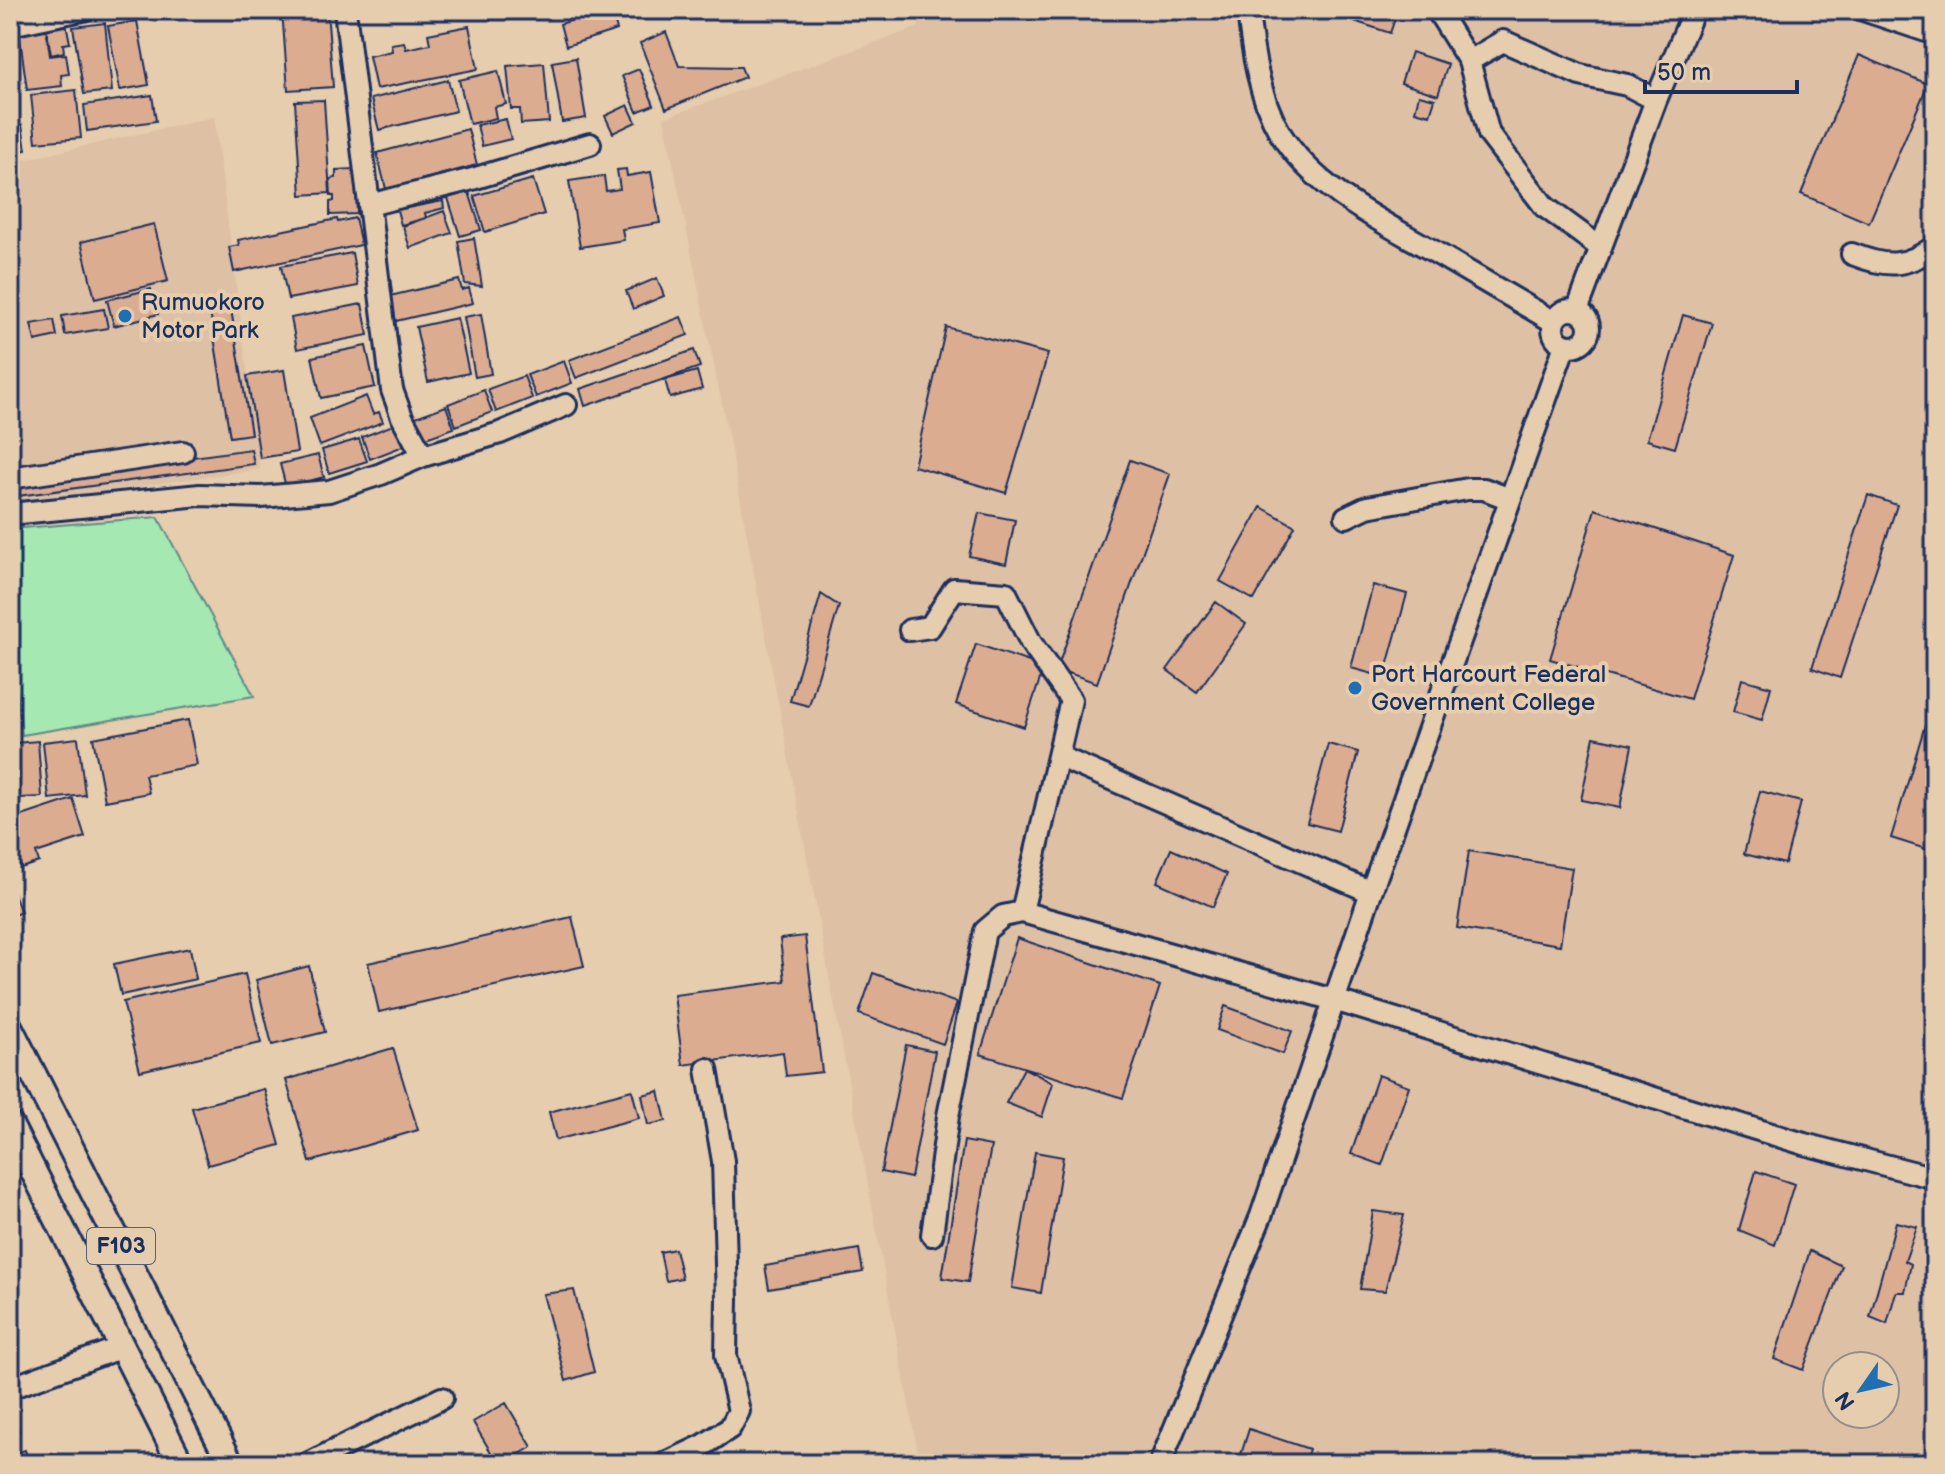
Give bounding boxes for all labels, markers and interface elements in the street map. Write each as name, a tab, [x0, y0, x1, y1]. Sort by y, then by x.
scale bar	[1645, 44, 1797, 94]
text: 50 m	[1657, 58, 1711, 87]
place label: Rumuokoro Motor Park	[141, 288, 265, 345]
marker: Rumuokoro Motor Park	[116, 307, 134, 325]
place label: Port Harcourt Federal Government College	[1371, 660, 1606, 717]
marker: Port Harcourt Federal Government College	[1346, 679, 1364, 697]
road number: F103	[87, 1228, 155, 1264]
north arrow	[1821, 1350, 1901, 1430]
text: N	[1830, 1386, 1861, 1415]

